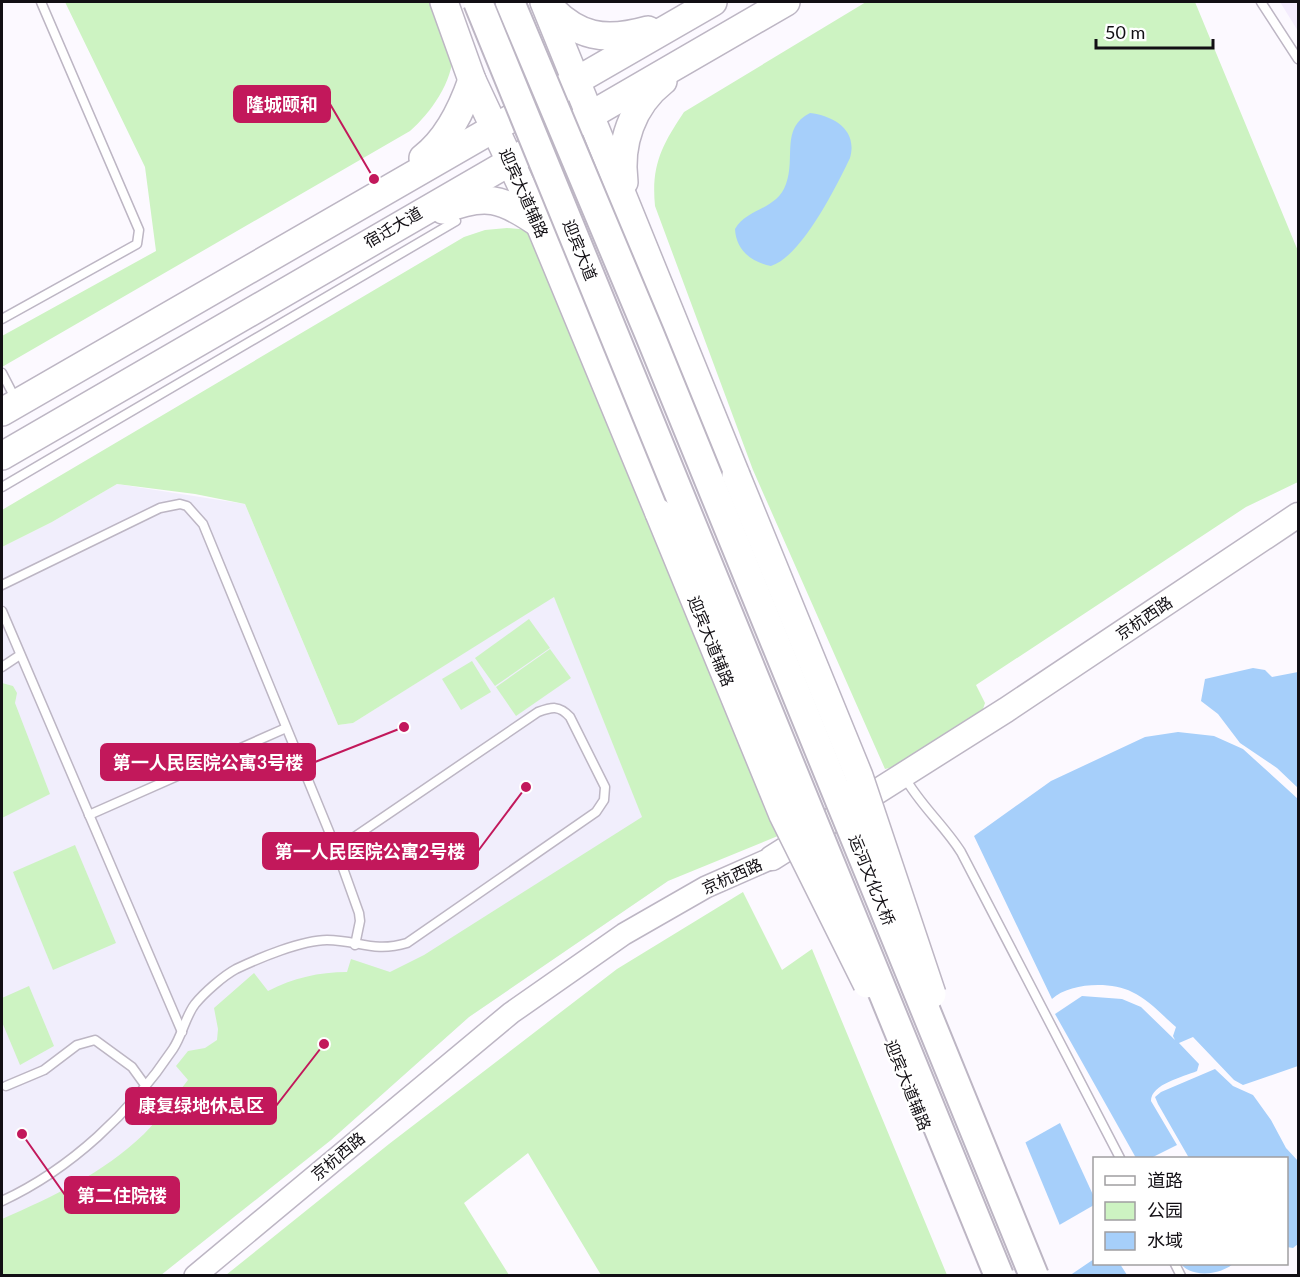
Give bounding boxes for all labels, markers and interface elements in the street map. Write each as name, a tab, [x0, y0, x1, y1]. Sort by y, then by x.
scale bar	[1096, 12, 1213, 50]
text: 50 m	[1105, 21, 1145, 43]
callout: 隆城颐和	[234, 86, 330, 122]
text: 隆城颐和	[246, 93, 318, 115]
street label: 迎宾大道辅路	[496, 145, 553, 241]
street label: 宿迁大道	[360, 202, 425, 251]
street label: 迎宾大道	[560, 217, 601, 283]
street label: 京杭西路	[1112, 592, 1176, 643]
street label: 迎宾大道辅路	[685, 593, 738, 689]
callout: 第一人民医院公寓3号楼	[101, 744, 315, 780]
text: 第一人民医院公寓3号楼	[113, 751, 303, 773]
street label: 运河文化大桥	[846, 832, 899, 928]
callout: 第一人民医院公寓2号楼	[263, 833, 478, 869]
text: 第一人民医院公寓2号楼	[275, 840, 465, 862]
street label: 京杭西路	[699, 854, 765, 897]
street label: 迎宾大道辅路	[882, 1037, 935, 1133]
callout: 康复绿地休息区	[126, 1088, 276, 1124]
text: 康复绿地休息区	[138, 1094, 264, 1116]
street label: 京杭西路	[307, 1128, 368, 1183]
legend	[1093, 1157, 1288, 1265]
text: 道路	[1147, 1169, 1183, 1191]
callout: 第二住院楼	[65, 1177, 179, 1213]
text: 第二住院楼	[77, 1184, 167, 1206]
text: 公园	[1147, 1199, 1183, 1221]
text: 水域	[1147, 1229, 1183, 1251]

